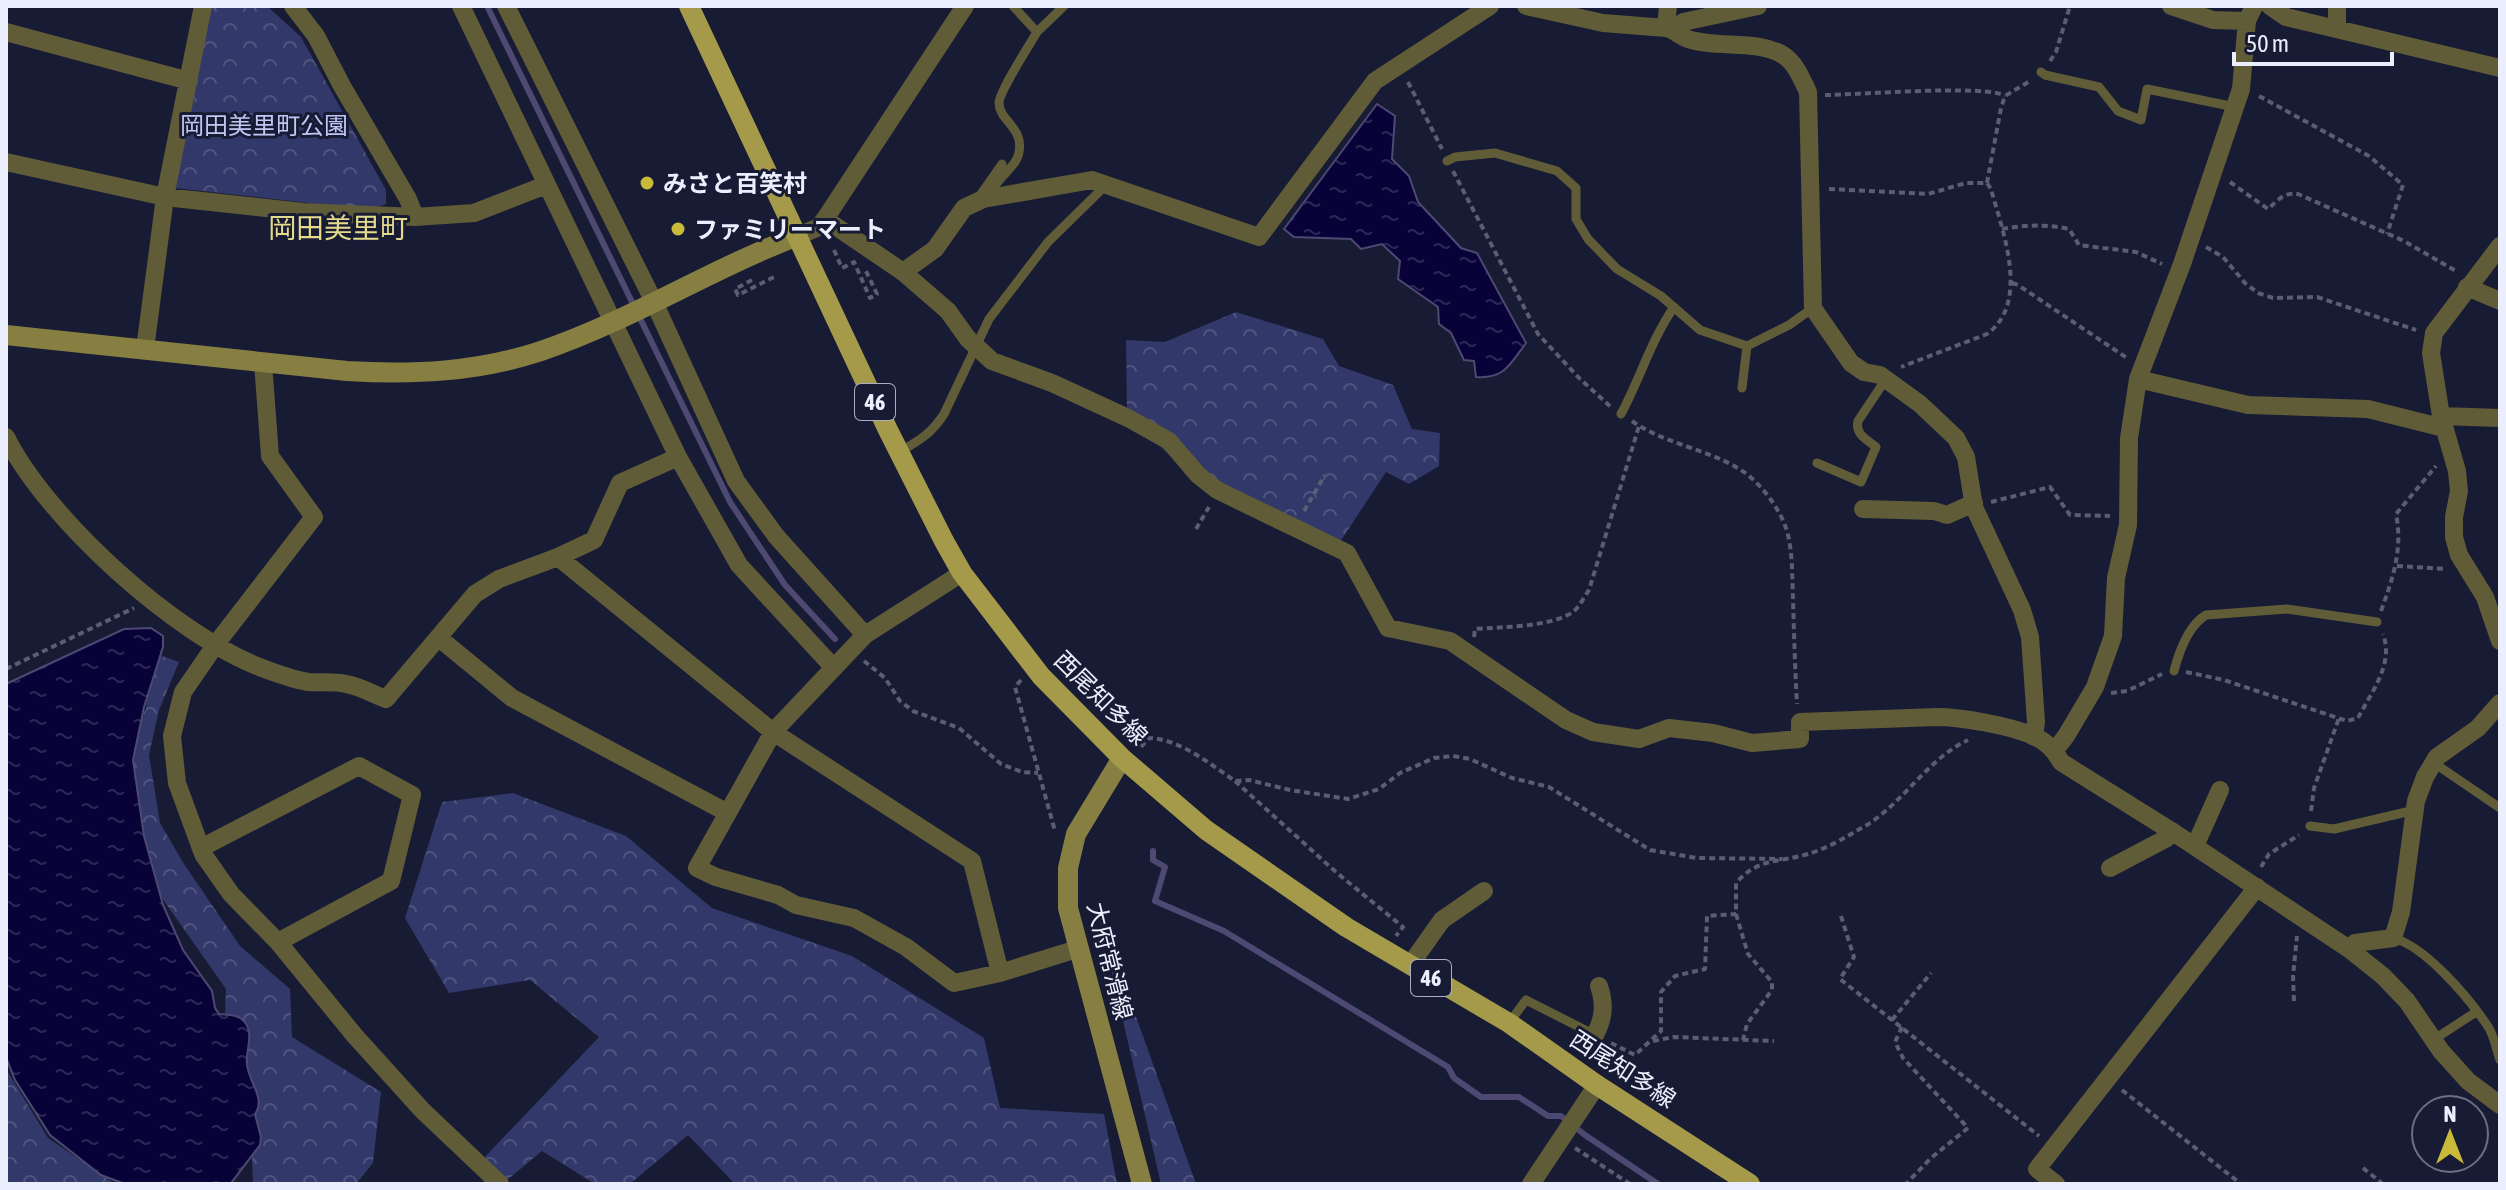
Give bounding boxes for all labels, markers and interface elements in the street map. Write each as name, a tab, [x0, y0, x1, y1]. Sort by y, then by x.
scale bar	[2234, 16, 2392, 66]
text: 50 m	[2246, 30, 2289, 57]
park label: 岡田美里町公園	[180, 112, 348, 139]
place label: みさと百笑村	[663, 170, 807, 197]
marker: みさと百笑村	[638, 174, 656, 192]
district label: 岡田美里町	[268, 212, 408, 244]
place label: ファミリーマート	[694, 216, 886, 243]
marker: ファミリーマート	[669, 220, 687, 238]
road number: 46	[855, 384, 895, 420]
street label: 西尾知多線	[1049, 646, 1153, 750]
street label: 大府常滑線	[1082, 900, 1138, 1022]
road number: 46	[1411, 960, 1451, 996]
street label: 西尾知多線	[1565, 1025, 1681, 1113]
north arrow	[2410, 1094, 2490, 1174]
text: N	[2444, 1101, 2456, 1127]

